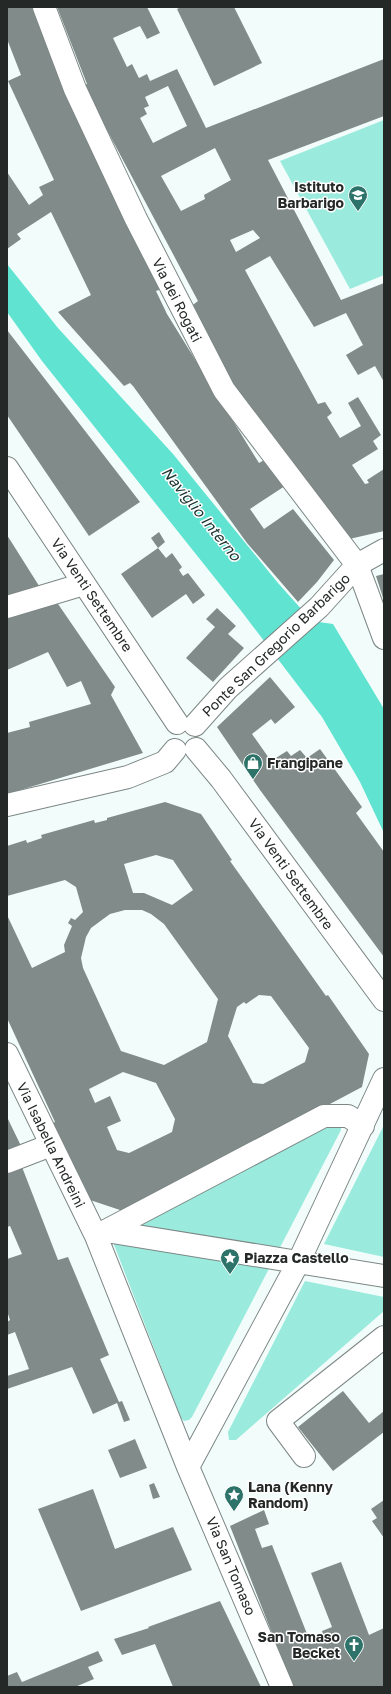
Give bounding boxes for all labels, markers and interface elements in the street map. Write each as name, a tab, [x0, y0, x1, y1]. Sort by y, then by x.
place label: Istituto Barbarigo	[278, 178, 344, 211]
school or university icon: Istituto Barbarigo	[347, 184, 369, 212]
street label: Via dei Rogati	[149, 255, 206, 345]
water label: Naviglio Interno	[158, 463, 246, 565]
street label: Via Venti Settembre	[48, 535, 137, 655]
street label: Ponte San Gregorio Barbarigo	[198, 569, 353, 720]
shop icon: Frangipane	[242, 752, 264, 780]
place label: Frangipane	[267, 754, 343, 771]
street label: Via Venti Settembre	[245, 815, 337, 933]
street label: Via Isabella Andreini	[14, 1079, 89, 1210]
place icon: Piazza Castello	[219, 1247, 241, 1275]
place label: Piazza Castello	[244, 1249, 349, 1266]
place label: Lana (Kenny Random)	[248, 1478, 334, 1511]
place icon: Lana (Kenny Random)	[223, 1484, 245, 1512]
street label: Via San Tomaso	[203, 1514, 260, 1618]
place label: San Tomaso Becket	[258, 1628, 340, 1661]
church icon: San Tomaso Becket	[343, 1634, 365, 1662]

